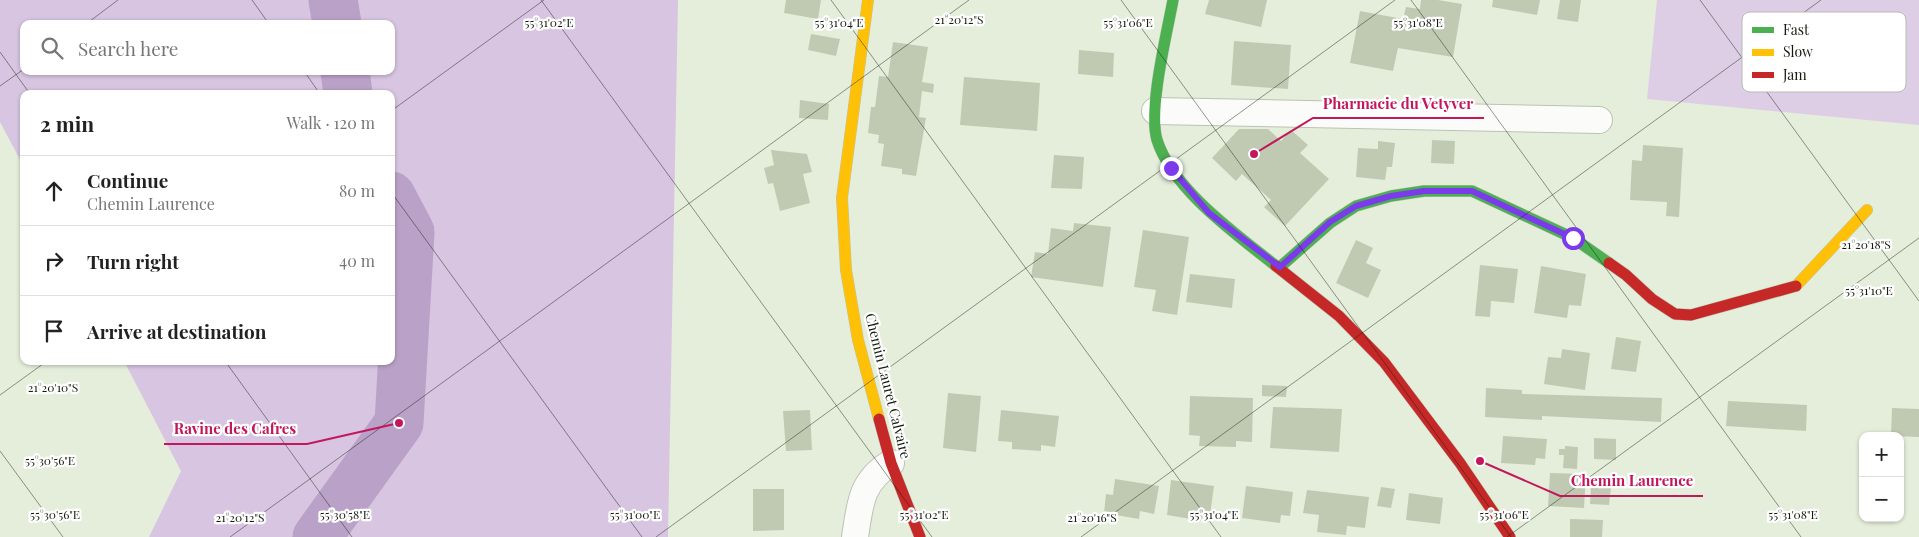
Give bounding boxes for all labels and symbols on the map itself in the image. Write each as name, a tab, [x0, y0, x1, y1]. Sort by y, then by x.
text: 21°20'12"S	[935, 11, 983, 27]
legend	[1742, 12, 1906, 92]
text: 55°31'02"E	[525, 14, 574, 30]
text: 55°31'04"E	[814, 14, 864, 30]
text: 55°31'06"E	[1103, 14, 1153, 30]
text: 55°31'08"E	[1393, 14, 1443, 30]
text: Fast	[1783, 20, 1810, 39]
text: Slow	[1783, 42, 1813, 61]
text: Jam	[1782, 65, 1807, 84]
callout: Pharmacie du Vetyver	[1313, 88, 1484, 118]
text: Pharmacie du Vetyver	[1323, 93, 1473, 113]
route end	[1160, 157, 1183, 180]
route start	[1562, 227, 1585, 250]
text: 21°20'18"S	[1841, 236, 1891, 252]
text: 55°31'10"E	[1845, 282, 1893, 298]
street label: Chemin Lauret Calvaire	[861, 311, 916, 461]
text: 21°20'10"S	[28, 379, 78, 395]
callout: Ravine des Cafres	[164, 414, 307, 444]
text: Ravine des Cafres	[174, 418, 296, 438]
text: 55°30'56"E	[25, 452, 75, 468]
callout: Chemin Laurence	[1560, 466, 1703, 496]
text: Chemin Laurence	[1571, 470, 1694, 490]
text: 55°30'56"E	[30, 506, 80, 522]
text: 55°30'58"E	[320, 506, 370, 522]
text: 55°31'00"E	[610, 506, 660, 522]
text: 55°31'02"E	[900, 506, 949, 522]
text: 55°31'04"E	[1189, 506, 1239, 522]
text: 55°31'06"E	[1479, 506, 1529, 522]
text: 55°31'08"E	[1768, 506, 1818, 522]
text: 21°20'12"S	[216, 509, 264, 525]
text: 21°20'16"S	[1067, 509, 1117, 525]

